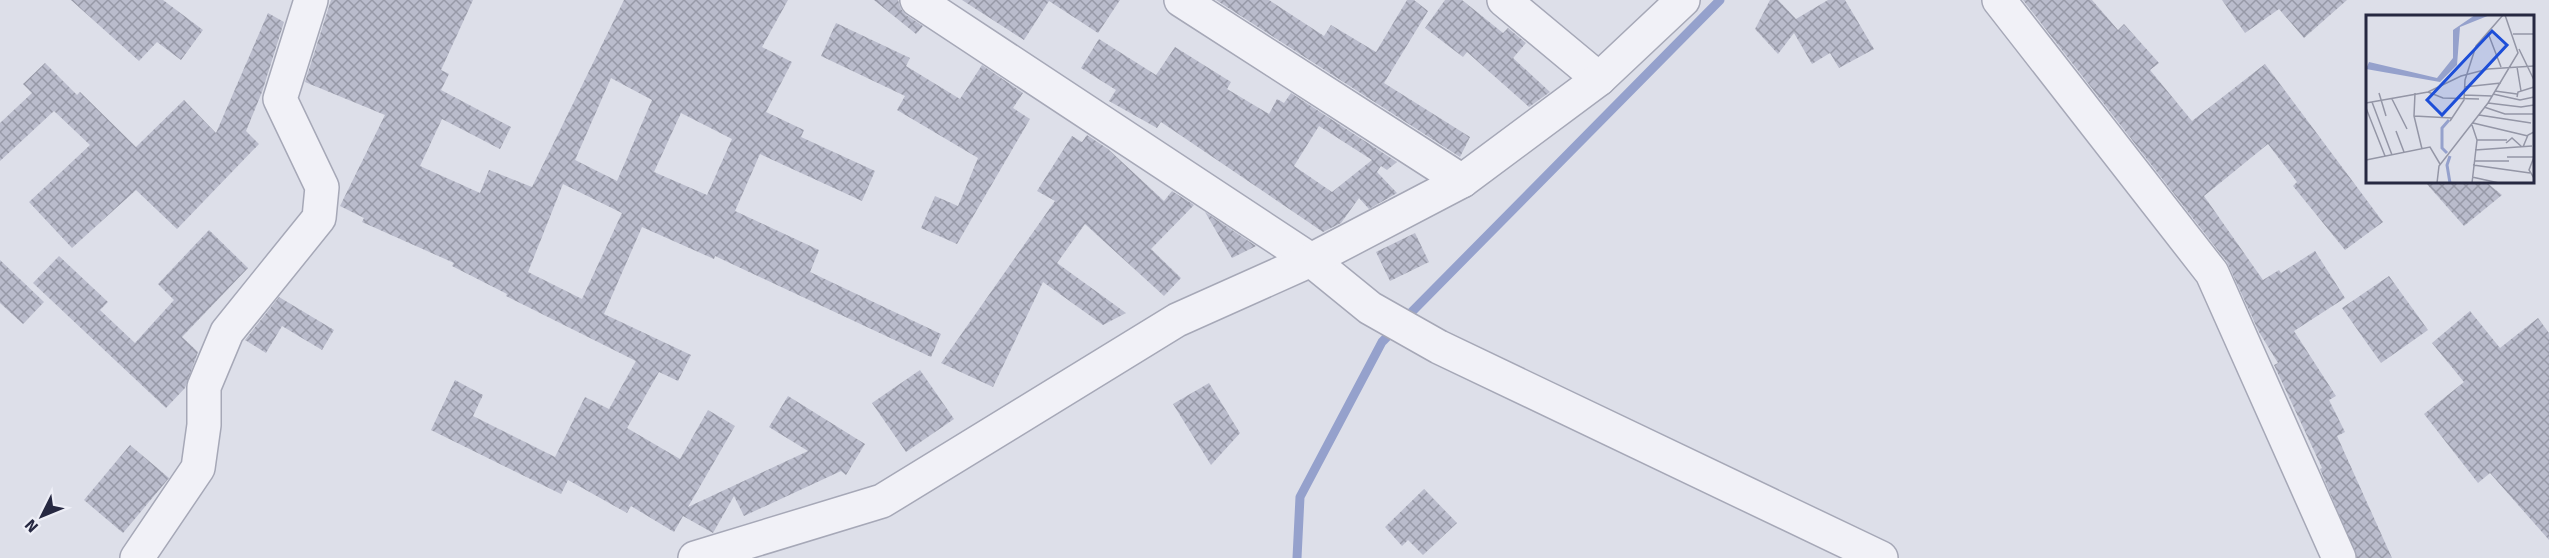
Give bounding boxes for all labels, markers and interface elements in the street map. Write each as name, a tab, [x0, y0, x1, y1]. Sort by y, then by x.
inset map	[2366, 15, 2534, 183]
north arrow	[12, 486, 72, 546]
text: N	[21, 515, 43, 536]

